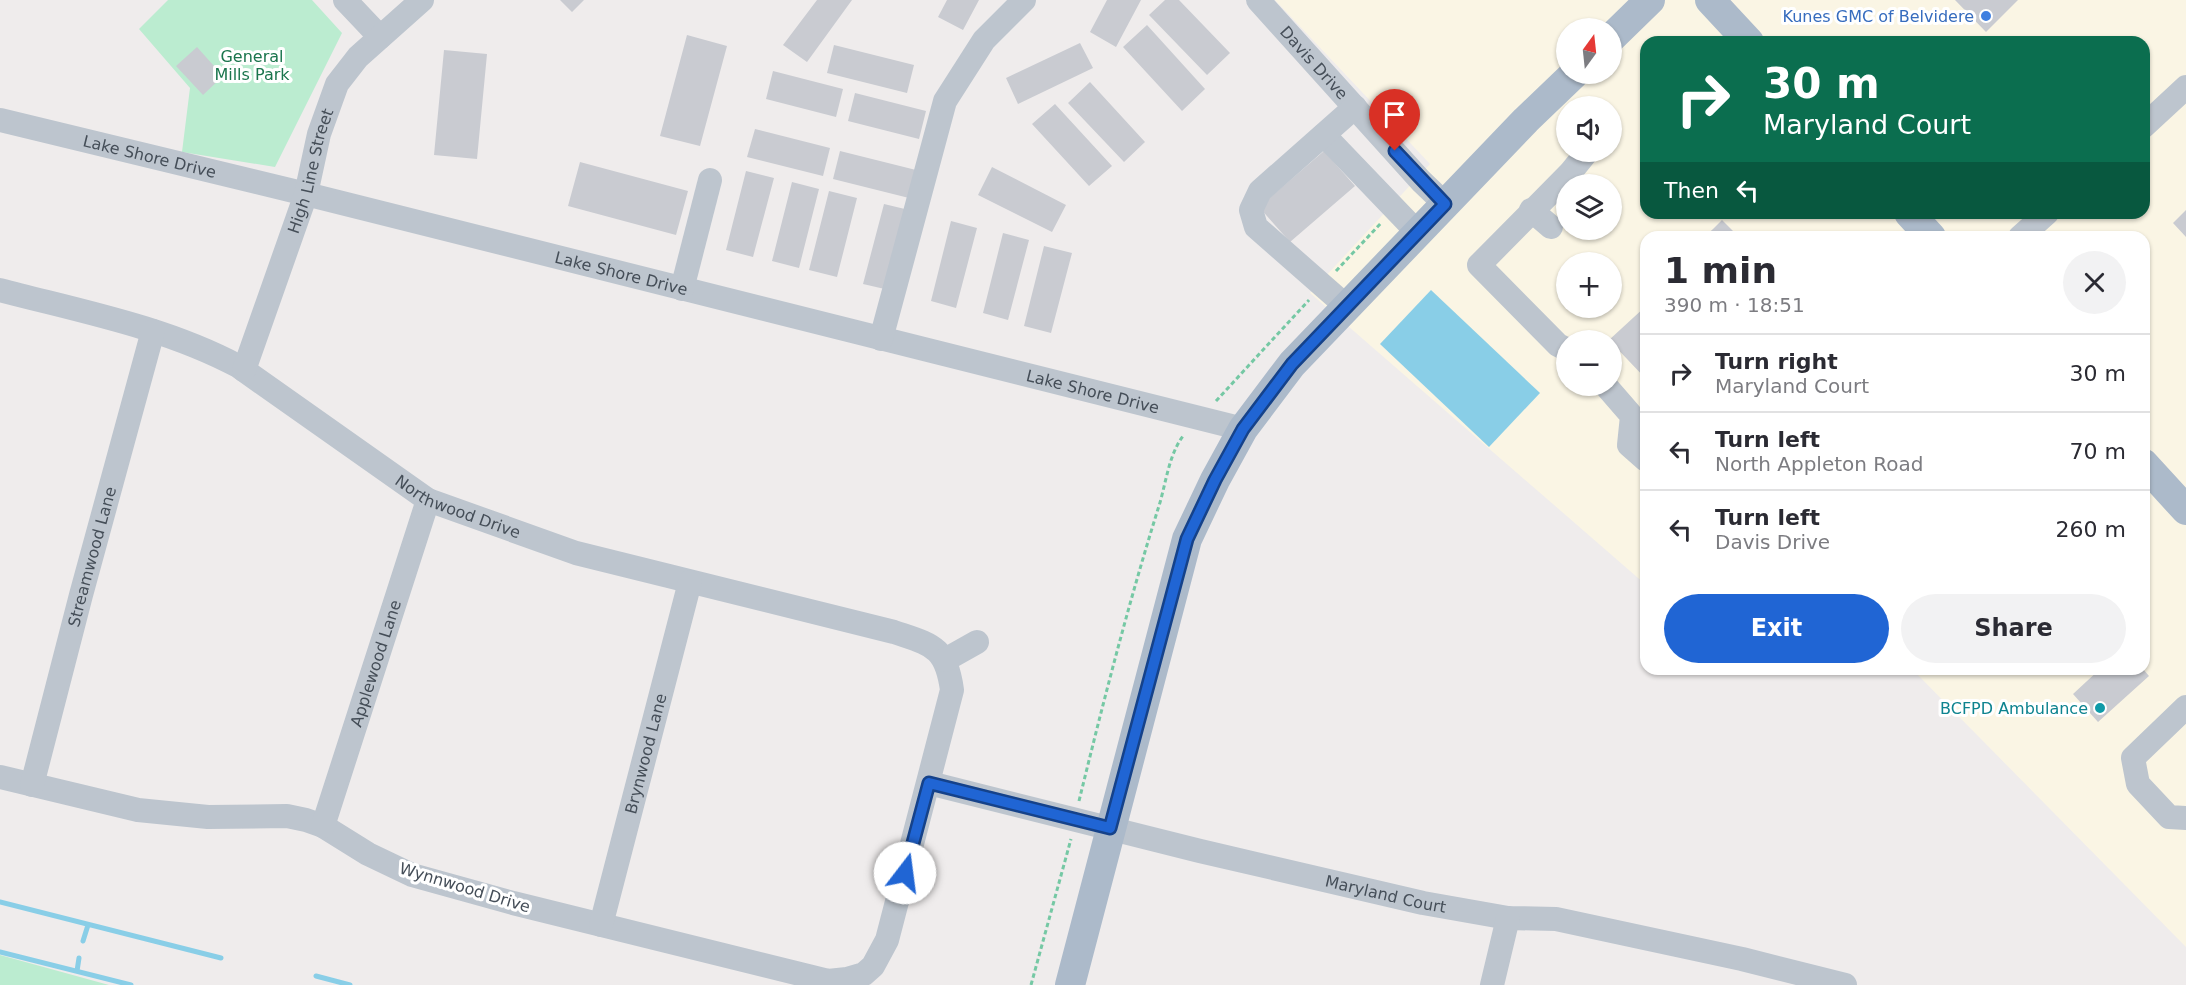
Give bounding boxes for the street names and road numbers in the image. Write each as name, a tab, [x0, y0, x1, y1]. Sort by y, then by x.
street label: Davis Drive	[1276, 22, 1352, 103]
street label: High Line Street	[284, 106, 337, 236]
street label: Lake Shore Drive	[81, 131, 218, 182]
street label: Lake Shore Drive	[553, 248, 690, 299]
street label: Lake Shore Drive	[1024, 366, 1161, 418]
street label: Northwood Drive	[391, 471, 523, 542]
street label: Streamwood Lane	[64, 485, 120, 629]
street label: Applewood Lane	[347, 598, 405, 729]
street label: Brynwood Lane	[621, 691, 671, 816]
street label: Wynnwood Drive	[397, 859, 533, 916]
street label: Maryland Court	[1323, 872, 1447, 917]

